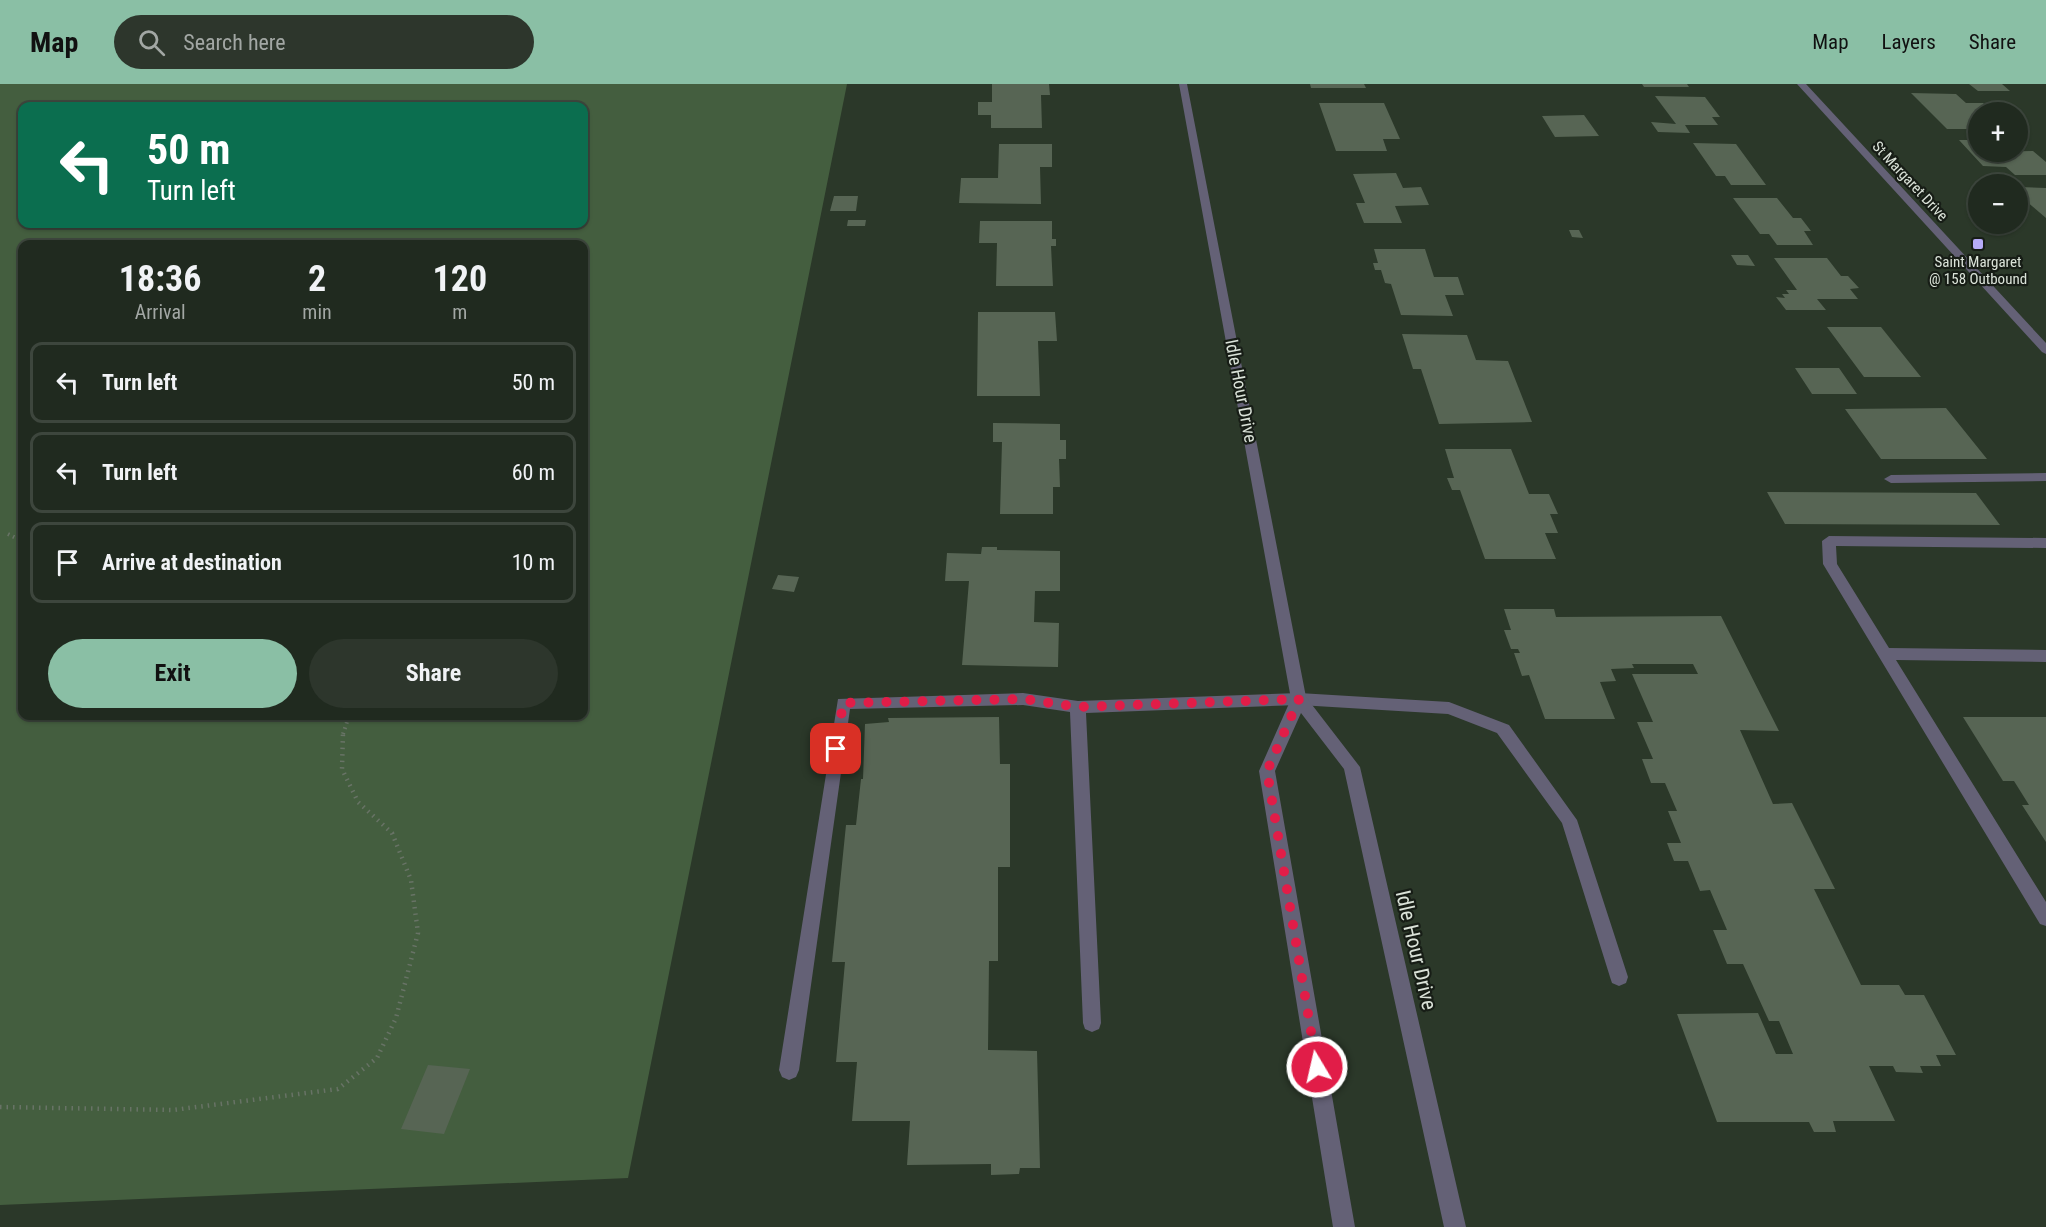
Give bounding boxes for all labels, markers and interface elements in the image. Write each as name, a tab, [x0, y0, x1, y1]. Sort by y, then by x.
search box	[114, 15, 534, 69]
text: Map	[30, 26, 78, 59]
icon: search	[135, 26, 168, 59]
text: Search here	[183, 30, 286, 55]
text: Map	[1812, 30, 1849, 54]
text: Layers	[1882, 30, 1936, 54]
text: Share	[1969, 30, 2016, 54]
map controls	[1968, 102, 2028, 234]
button: +	[1968, 102, 2028, 162]
text: 50 m	[147, 125, 230, 174]
icon: left	[48, 126, 126, 204]
street label: St Margaret Drive	[1868, 137, 1952, 225]
button: −	[1968, 174, 2028, 234]
text: Turn left	[147, 175, 236, 207]
marker: Saint Margaret @ 158 Outbound	[1971, 237, 1985, 251]
place label: Saint Margaret @ 158 Outbound	[1929, 253, 2027, 288]
text: 18:36	[119, 258, 201, 300]
text: 2	[308, 258, 326, 300]
text: 120	[433, 258, 487, 300]
text: Arrival	[135, 300, 186, 324]
text: min	[302, 300, 332, 324]
text: m	[452, 300, 467, 324]
street label: Idle Hour Drive	[1221, 338, 1262, 444]
icon: left	[51, 366, 84, 399]
text: Turn left	[102, 370, 177, 395]
text: 50 m	[512, 370, 555, 395]
icon: left	[51, 456, 84, 489]
text: Turn left	[102, 460, 177, 485]
text: 60 m	[512, 460, 555, 485]
icon: arrive	[51, 546, 84, 579]
text: Arrive at destination	[102, 550, 282, 575]
text: 10 m	[512, 550, 555, 575]
button: Exit	[48, 639, 297, 708]
button: Share	[309, 639, 558, 708]
pin	[810, 723, 861, 774]
icon: arrive	[819, 732, 852, 765]
street label: Idle Hour Drive	[1391, 888, 1441, 1012]
position arrow	[1285, 1035, 1349, 1099]

